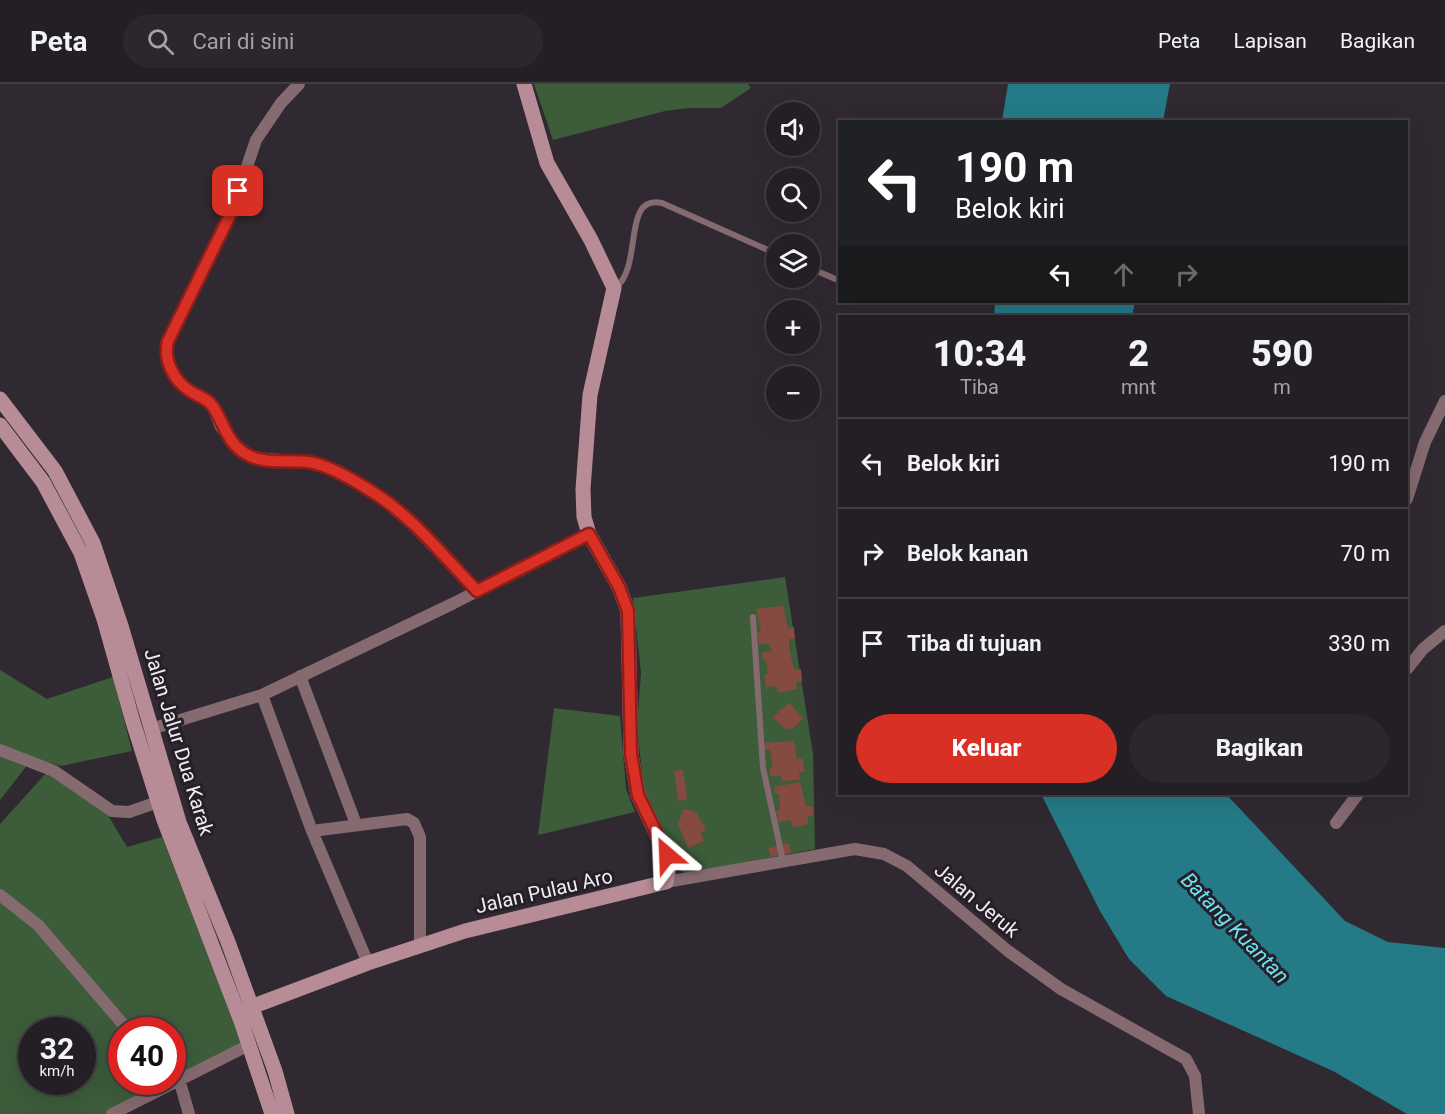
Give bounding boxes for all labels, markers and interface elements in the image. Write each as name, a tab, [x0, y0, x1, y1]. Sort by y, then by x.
search box	[123, 14, 543, 68]
text: Peta	[30, 25, 87, 58]
icon: search	[144, 25, 177, 58]
text: Cari di sini	[192, 29, 294, 54]
text: Peta	[1158, 29, 1200, 53]
text: Lapisan	[1233, 29, 1307, 53]
text: Bagikan	[1340, 29, 1415, 53]
map controls	[766, 102, 820, 420]
button: sound	[766, 102, 820, 156]
text: 190 m	[955, 143, 1074, 192]
icon: left	[856, 144, 934, 222]
pin	[212, 165, 263, 216]
button: search	[766, 168, 820, 222]
icon: arrive	[221, 174, 254, 207]
text: Belok kiri	[955, 193, 1064, 225]
button: layers	[766, 234, 820, 288]
icon: left	[1044, 258, 1077, 291]
icon: ahead	[1107, 258, 1140, 291]
icon: right	[1170, 258, 1203, 291]
button: +	[766, 300, 820, 354]
text: 10:34	[933, 333, 1026, 375]
text: 2	[1128, 333, 1149, 375]
text: 590	[1251, 333, 1313, 375]
button: −	[766, 366, 820, 420]
text: Tiba	[960, 375, 999, 399]
text: mnt	[1121, 375, 1156, 399]
text: m	[1273, 375, 1291, 399]
icon: left	[856, 447, 889, 480]
text: Belok kiri	[907, 451, 1000, 476]
text: 190 m	[1328, 451, 1390, 476]
icon: right	[856, 537, 889, 570]
text: Belok kanan	[907, 541, 1028, 566]
text: 70 m	[1341, 541, 1390, 566]
icon: arrive	[856, 627, 889, 660]
text: Tiba di tujuan	[907, 631, 1042, 656]
text: 330 m	[1328, 631, 1390, 656]
street label: Jalan Jalur Dua Karak	[139, 646, 219, 839]
button: Keluar	[856, 714, 1117, 783]
button: Bagikan	[1129, 714, 1390, 783]
position arrow	[635, 823, 699, 887]
street label: Jalan Jeruk	[930, 858, 1025, 943]
street label: Jalan Pulau Aro	[473, 864, 615, 918]
water label: Batang Kuantan	[1176, 868, 1294, 988]
speed limit sign: 40	[108, 1017, 186, 1095]
text: 32	[40, 1031, 74, 1066]
text: km/h	[39, 1062, 75, 1080]

